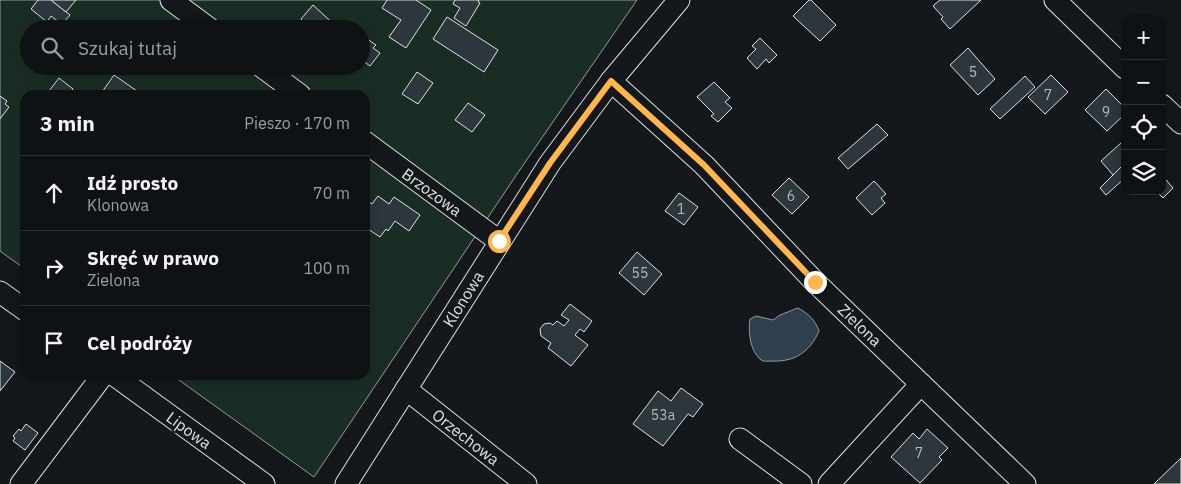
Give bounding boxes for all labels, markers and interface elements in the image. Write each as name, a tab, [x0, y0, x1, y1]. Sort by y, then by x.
map controls	[1121, 15, 1166, 195]
button: +	[1121, 15, 1166, 60]
search box	[20, 20, 370, 75]
icon: search	[38, 34, 66, 62]
text: Szukaj tutaj	[78, 36, 177, 60]
button: −	[1121, 60, 1166, 105]
house number: 5	[969, 63, 977, 81]
house number: 7	[1044, 86, 1052, 104]
house number: 9	[1102, 103, 1110, 121]
button: locate	[1121, 105, 1166, 150]
text: 3 min	[40, 109, 95, 137]
text: Pieszo · 170 m	[244, 113, 350, 133]
button: layers	[1121, 150, 1166, 195]
street label: Brzozowa	[398, 164, 466, 221]
text: Idź prosto	[87, 171, 178, 195]
icon: ahead	[40, 179, 68, 207]
text: 70 m	[313, 183, 350, 203]
house number: 6	[787, 187, 795, 205]
text: Klonowa	[87, 195, 149, 215]
house number: 1	[677, 200, 685, 218]
route start	[488, 230, 511, 253]
text: Skręć w prawo	[87, 246, 219, 270]
icon: right	[40, 254, 68, 282]
text: 100 m	[303, 258, 350, 278]
house number: 55	[632, 264, 648, 282]
street label: Klonowa	[438, 267, 488, 331]
text: Zielona	[87, 270, 140, 290]
route end	[804, 271, 827, 294]
street label: Zielona	[834, 299, 886, 351]
icon: arrive	[40, 329, 68, 357]
text: Cel podróży	[87, 331, 192, 355]
street label: Orzechowa	[428, 405, 504, 470]
house number: 53a	[651, 406, 676, 424]
street label: Lipowa	[163, 407, 216, 453]
house number: 7	[915, 444, 923, 462]

